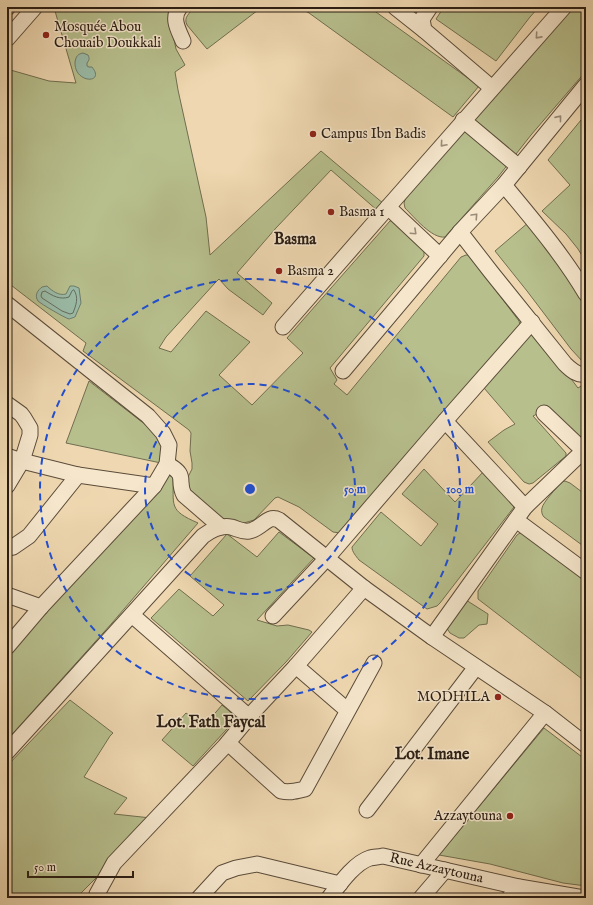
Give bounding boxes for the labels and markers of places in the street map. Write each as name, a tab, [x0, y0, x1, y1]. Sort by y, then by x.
place label: Mosquée Abou Chouaib Doukkali	[54, 18, 161, 52]
marker: Mosquée Abou Chouaib Doukkali	[41, 30, 51, 40]
place label: Campus Ibn Badis	[321, 125, 426, 143]
marker: Campus Ibn Badis	[308, 129, 318, 139]
place label: Basma 1	[339, 203, 384, 221]
marker: Basma 1	[326, 207, 336, 217]
place label: Basma 2	[287, 262, 334, 280]
marker: Basma 2	[274, 266, 284, 276]
centre of rings	[243, 482, 257, 496]
place label: MODHILA	[417, 688, 491, 706]
marker: MODHILA	[493, 692, 503, 702]
place label: Azzaytouna	[433, 807, 503, 825]
marker: Azzaytouna	[505, 811, 515, 821]

